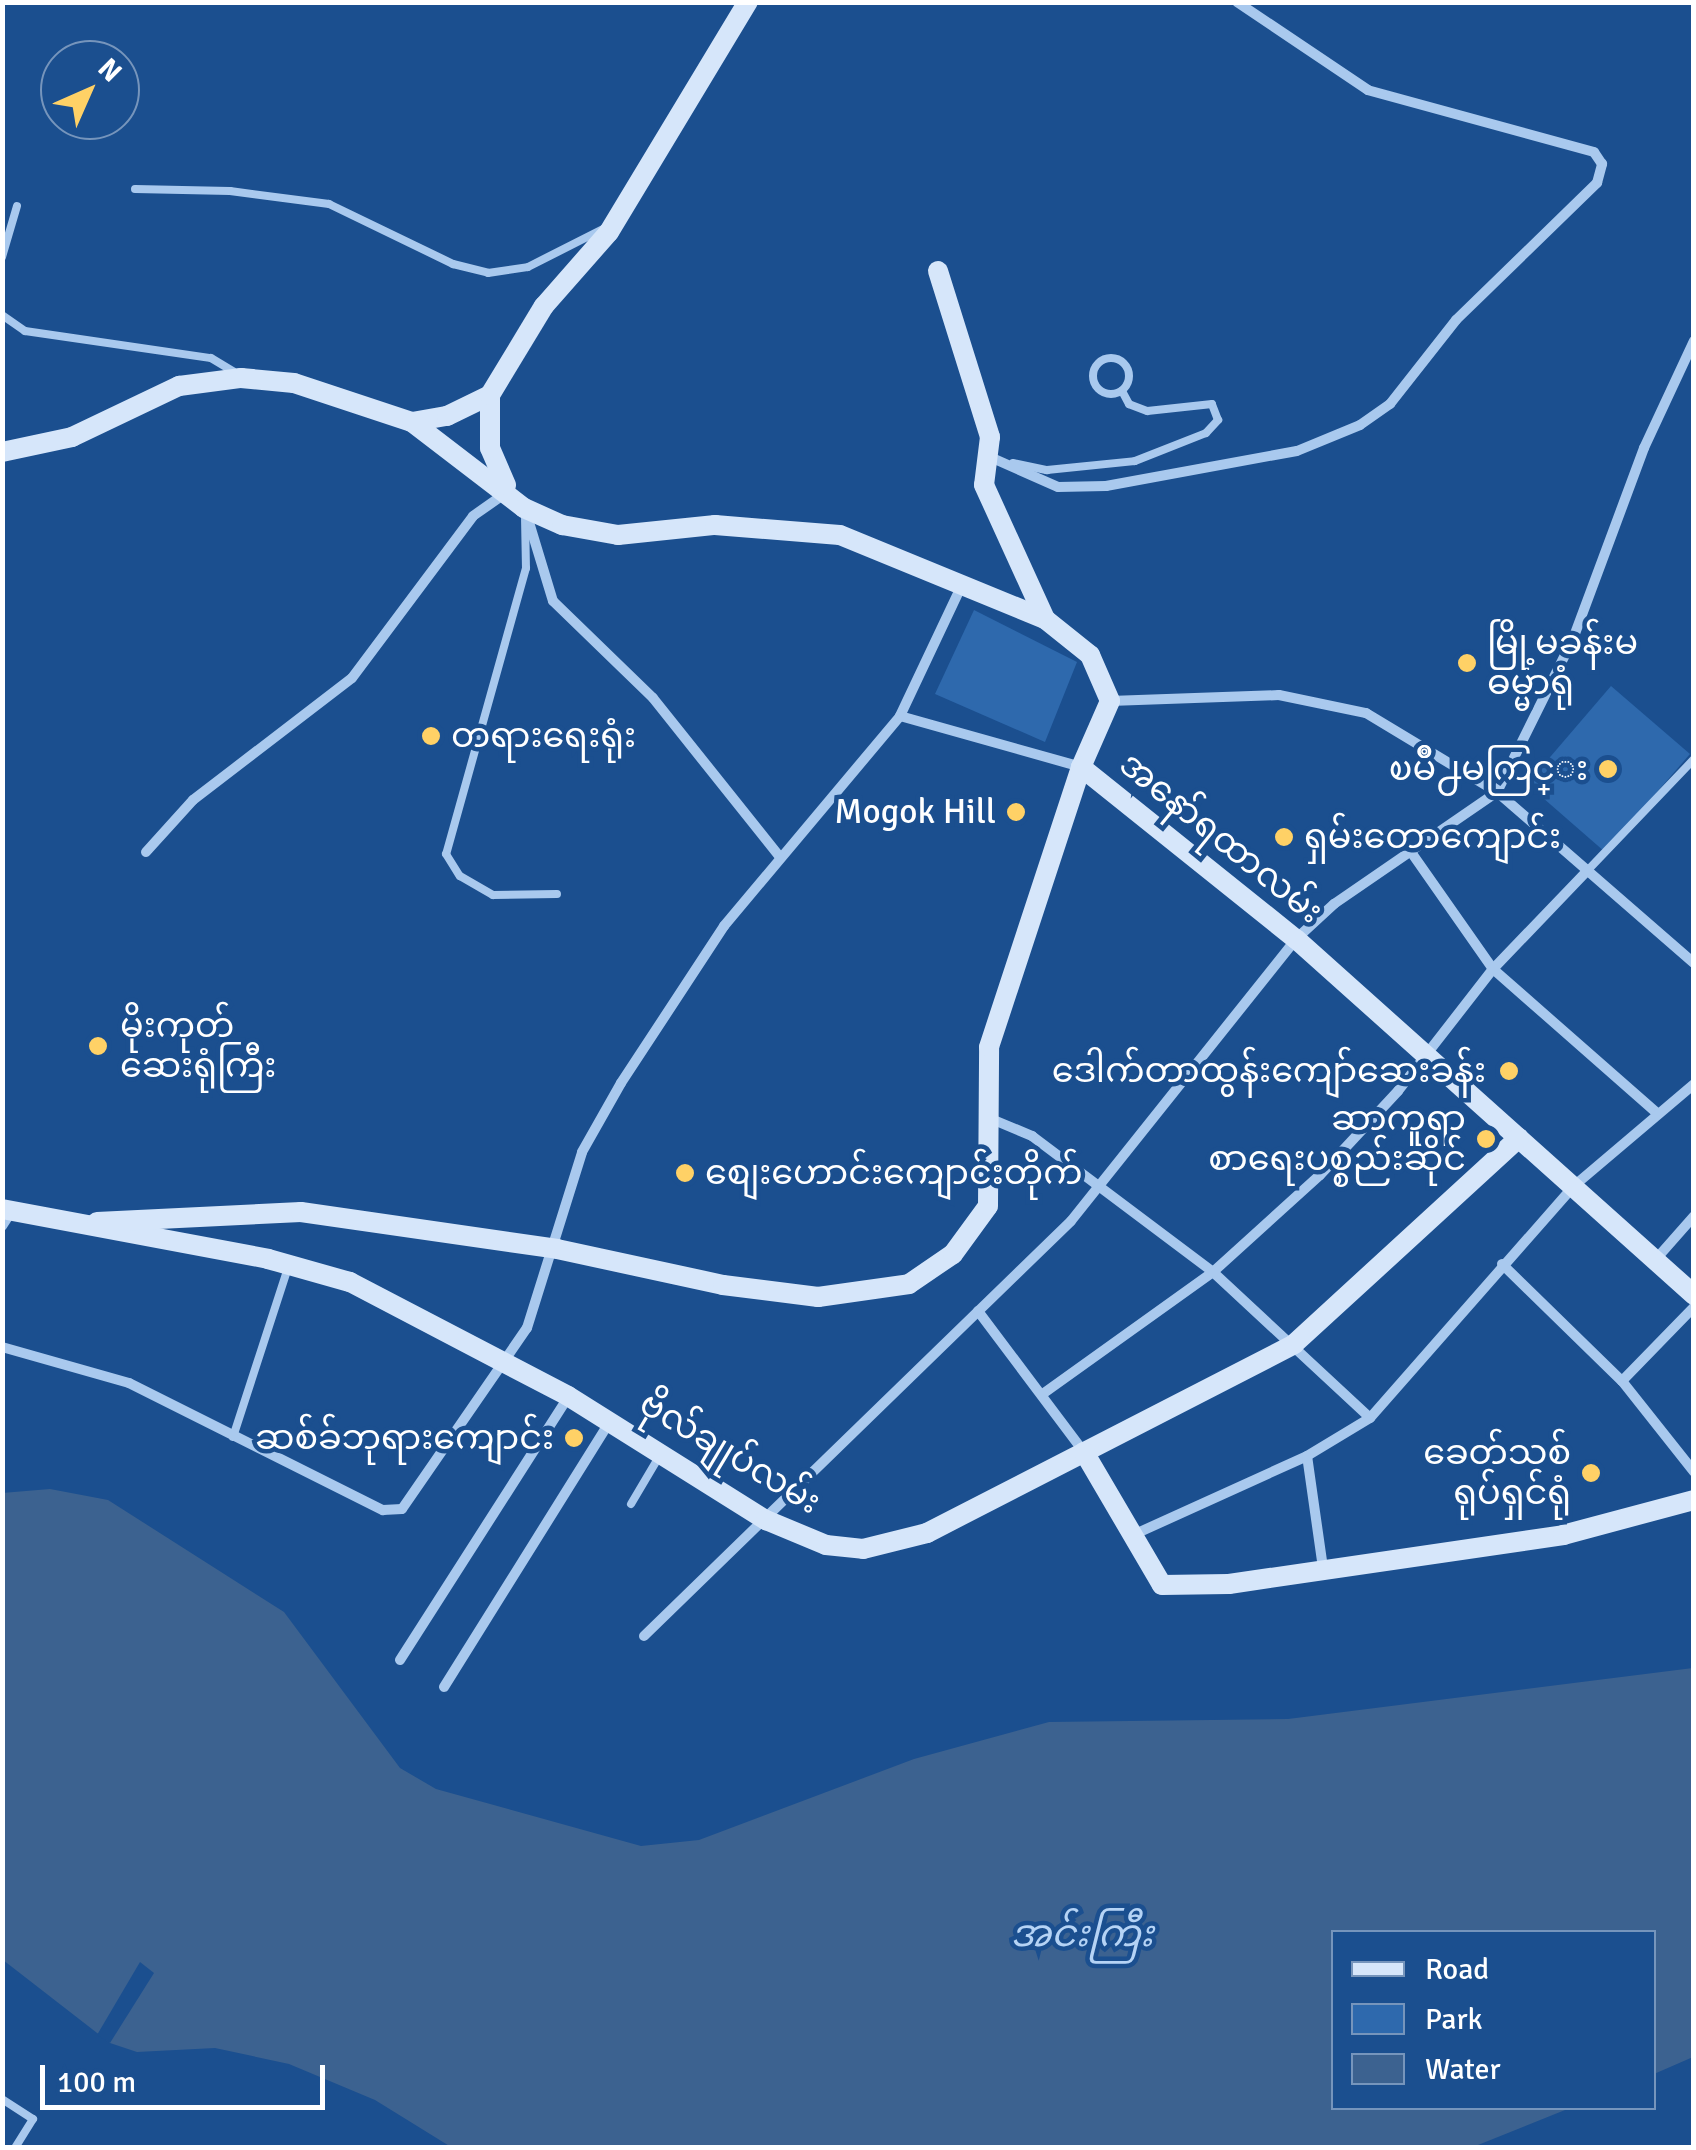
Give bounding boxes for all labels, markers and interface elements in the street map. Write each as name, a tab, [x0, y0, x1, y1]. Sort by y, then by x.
north arrow	[40, 40, 140, 140]
text: N	[91, 51, 129, 89]
place label: မြို့မခန်းမ ဓမ္မာရုံ	[1487, 622, 1638, 704]
marker: မြို့မခန်းမ ဓမ္မာရုံ	[1456, 652, 1478, 674]
place label: တရားရေးရုံး	[451, 715, 636, 757]
marker: တရားရေးရုံး	[420, 725, 442, 747]
street label: အ‌နော်‌ရထာလမ်း	[1111, 743, 1331, 933]
place label: ၿမိဳ႕မကြင္း	[1389, 748, 1588, 790]
marker: ၿမိဳ႕မကြင္း	[1597, 758, 1619, 780]
place label: Mogok Hill	[834, 791, 996, 833]
marker: Mogok Hill	[1005, 801, 1027, 823]
place label: ရှမ်းတောကျောင်း	[1304, 816, 1561, 858]
marker: ရှမ်းတောကျောင်း	[1273, 826, 1295, 848]
place label: မိုးကုတ်‌ ‌ဆေးရုံကြီး	[120, 1005, 276, 1087]
marker: မိုးကုတ်‌ ‌ဆေးရုံကြီး	[85, 1033, 111, 1059]
place label: ဒေါက်တာထွန်းကျော်ဆေးခန်း	[1052, 1050, 1486, 1092]
marker: ဒေါက်တာထွန်းကျော်ဆေးခန်း	[1496, 1058, 1522, 1084]
place label: ဆာကူရာ စာရေးပစ္စည်းဆိုင်	[1208, 1098, 1466, 1180]
marker: ဆာကူရာ စာရေးပစ္စည်းဆိုင်	[1475, 1128, 1497, 1150]
place label: စျေးဟောင်းကျောင်းတိုက်	[705, 1152, 1083, 1194]
marker: စျေးဟောင်းကျောင်းတိုက်	[674, 1162, 696, 1184]
street label: ဗိုလ်‌ချုပ်‌လမ်း	[632, 1383, 828, 1523]
place label: ဆစ်ခ်ဘုရားကျောင်း	[255, 1417, 554, 1459]
marker: ဆစ်ခ်ဘုရားကျောင်း	[563, 1427, 585, 1449]
place label: ခေတ်သစ် ရုပ်‌ရှင်ရုံ	[1423, 1432, 1571, 1514]
marker: ခေတ်သစ် ရုပ်‌ရှင်ရုံ	[1580, 1462, 1602, 1484]
water label: အင်းကြီး	[1011, 1911, 1153, 1957]
legend	[1331, 1930, 1656, 2110]
text: Road	[1425, 1951, 1489, 1988]
text: Park	[1425, 2001, 1483, 2038]
scale bar	[45, 2045, 330, 2107]
text: Water	[1425, 2051, 1501, 2088]
text: 100 m	[57, 2064, 136, 2101]

